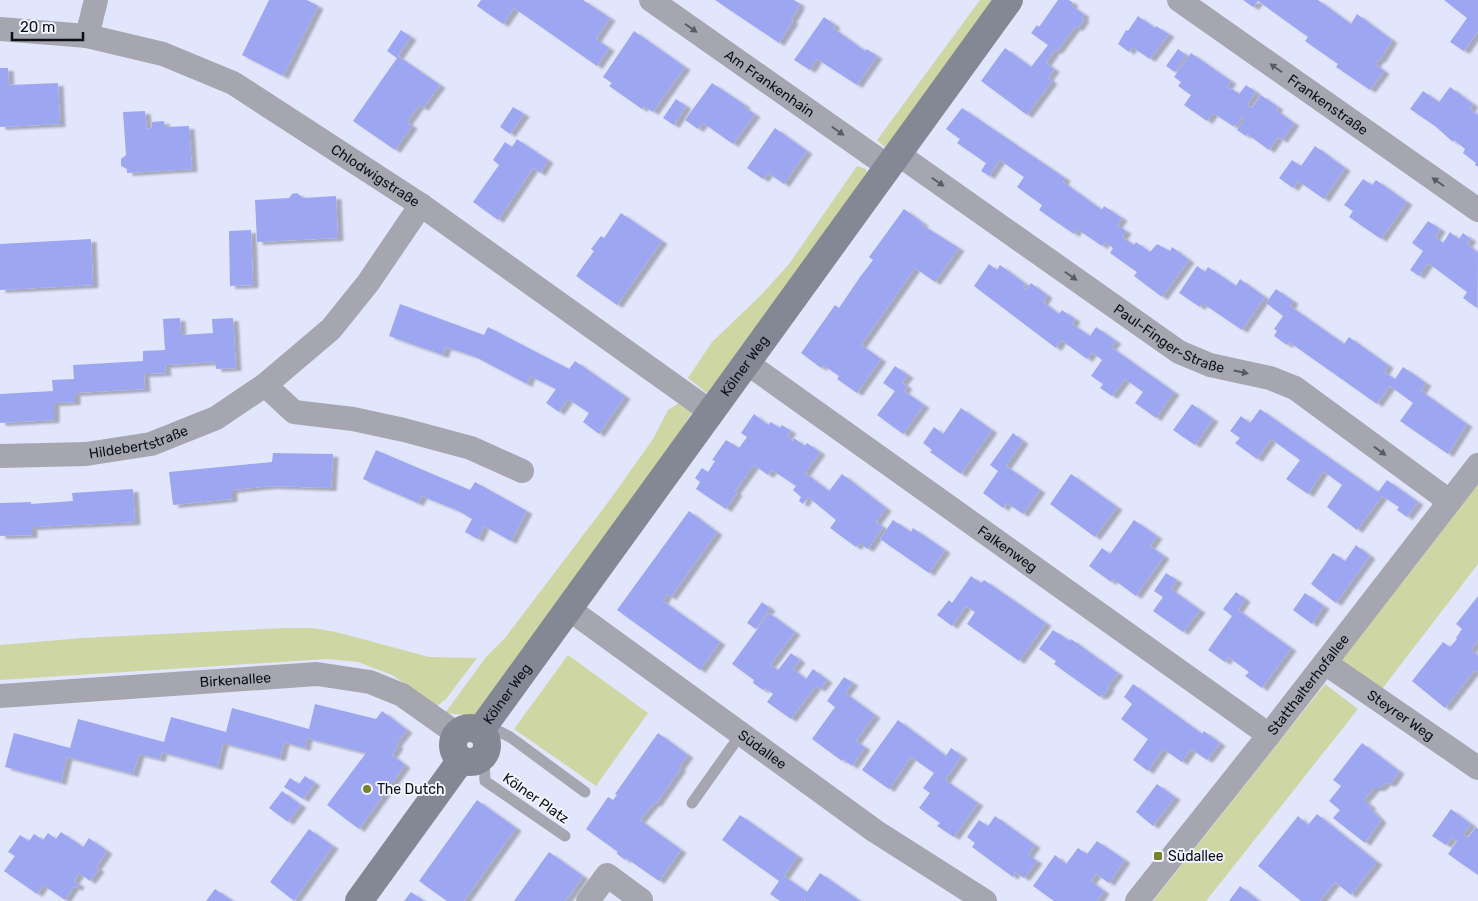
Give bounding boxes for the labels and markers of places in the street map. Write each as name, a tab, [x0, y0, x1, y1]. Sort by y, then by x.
place label: The Dutch	[377, 781, 444, 798]
marker: The Dutch	[361, 783, 373, 795]
place label: Südallee	[1168, 848, 1224, 865]
marker: Südallee	[1152, 850, 1164, 862]

